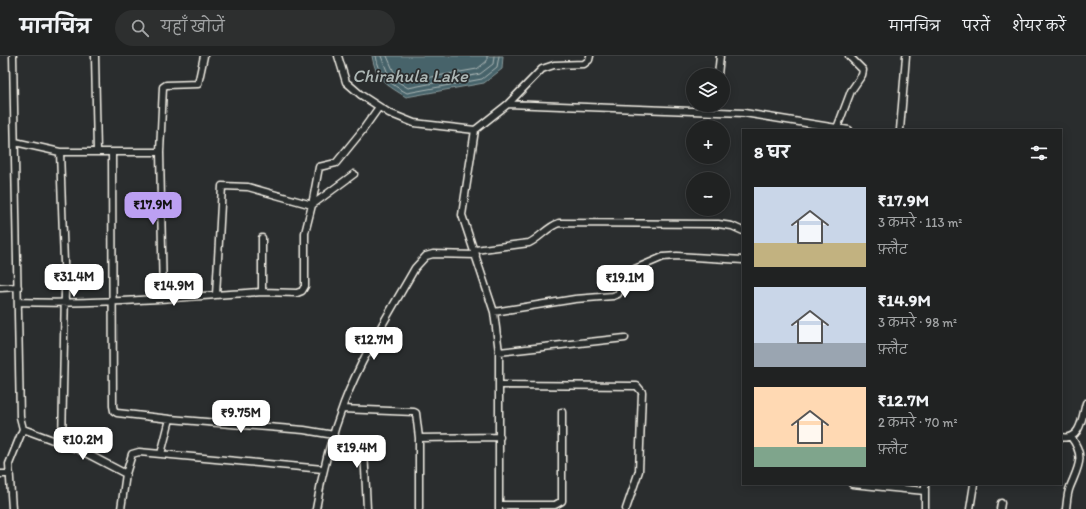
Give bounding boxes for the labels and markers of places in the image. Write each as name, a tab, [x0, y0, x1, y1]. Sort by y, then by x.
pin: ₹17.9M	[120, 192, 186, 226]
pin: ₹31.4M	[41, 264, 107, 298]
pin: ₹19.1M	[592, 265, 658, 299]
pin: ₹14.9M	[141, 273, 207, 307]
pin: ₹12.7M	[341, 327, 407, 361]
pin: ₹9.75M	[208, 400, 274, 434]
pin: ₹10.2M	[50, 427, 116, 461]
pin: ₹19.4M	[324, 435, 390, 469]

